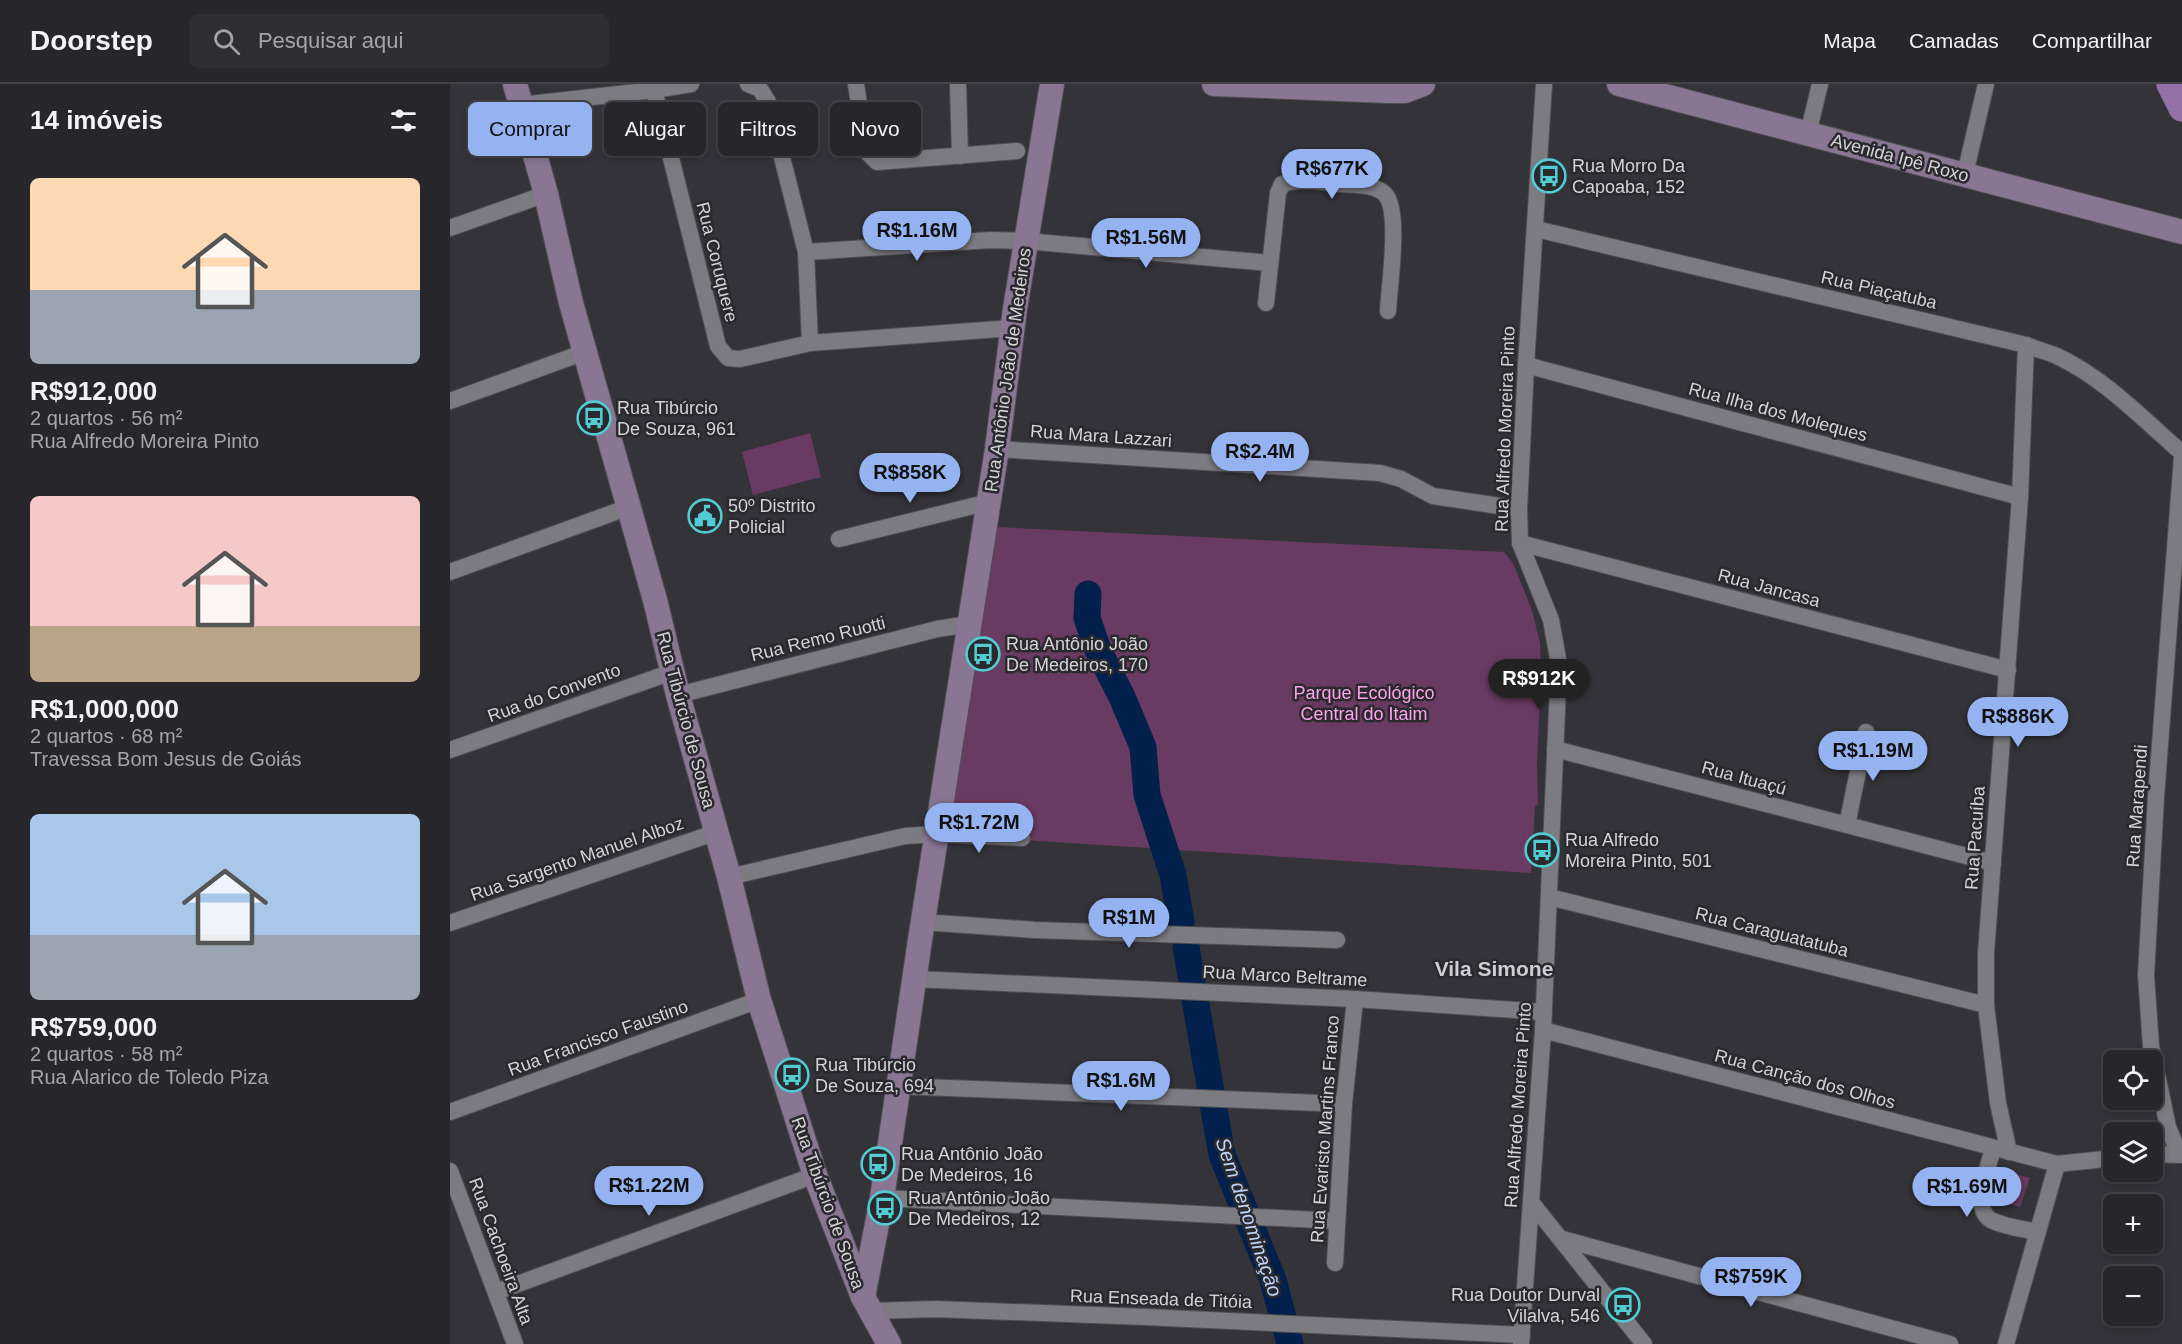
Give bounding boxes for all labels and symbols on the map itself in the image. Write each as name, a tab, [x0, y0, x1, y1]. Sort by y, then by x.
street label: Avenida Ipê Roxo	[1829, 130, 1971, 186]
pin: R$677K	[1283, 149, 1381, 200]
place label: Rua Morro Da Capoaba, 152	[1572, 156, 1686, 197]
bus stop icon: Rua Morro Da Capoaba, 152	[1531, 158, 1567, 194]
street label: Rua Coruquere	[692, 200, 742, 324]
pin: R$1.16M	[862, 211, 972, 262]
pin: R$1.56M	[1091, 218, 1201, 269]
street label: Rua Antônio João de Medeiros	[981, 247, 1035, 493]
street label: Rua Piaçatuba	[1819, 267, 1940, 313]
street label: Rua Alfredo Moreira Pinto	[1491, 326, 1519, 532]
street label: Rua Ilha dos Moleques	[1686, 379, 1870, 445]
place label: Rua Tibúrcio De Souza, 961	[617, 398, 736, 439]
bus stop icon: Rua Tibúrcio De Souza, 961	[576, 400, 612, 436]
street label: Rua Mara Lazzari	[1029, 421, 1173, 451]
pin: R$2.4M	[1211, 432, 1309, 483]
pin: R$858K	[861, 453, 959, 504]
place label: 50º Distrito Policial	[728, 496, 816, 537]
public building icon: 50º Distrito Policial	[687, 498, 723, 534]
street label: Rua Jancasa	[1716, 565, 1823, 612]
street label: Rua Remo Ruotti	[749, 613, 887, 665]
street label: Rua Tibúrcio de Sousa	[653, 629, 719, 811]
place label: Rua Antônio João De Medeiros, 170	[1006, 634, 1148, 675]
bus stop icon: Rua Antônio João De Medeiros, 170	[965, 636, 1001, 672]
pin: R$912K	[1490, 659, 1588, 710]
street label: Rua do Convento	[485, 660, 623, 726]
park label: Parque Ecológico Central do Itaim	[1293, 683, 1435, 724]
pin: R$886K	[1969, 697, 2067, 748]
pin: R$1.19M	[1818, 731, 1928, 782]
street label: Rua Marapendi	[2123, 744, 2151, 868]
street label: Rua Ituaçú	[1699, 757, 1789, 799]
street label: Rua Pacuíba	[1961, 784, 1989, 891]
pin: R$1.72M	[924, 803, 1034, 854]
street label: Rua Sargento Manuel Alboz	[468, 813, 686, 905]
place label: Rua Alfredo Moreira Pinto, 501	[1565, 830, 1712, 871]
bus stop icon: Rua Alfredo Moreira Pinto, 501	[1524, 832, 1560, 868]
pin: R$1M	[1093, 898, 1165, 949]
street label: Rua Caraguatatuba	[1693, 903, 1852, 961]
district label: Vila Simone	[1435, 957, 1553, 980]
street label: Rua Marco Beltrame	[1202, 962, 1368, 990]
street label: Rua Francisco Faustino	[505, 996, 691, 1080]
street label: Rua Alfredo Moreira Pinto	[1501, 1001, 1535, 1209]
street label: Rua Evaristo Martins Franco	[1307, 1015, 1343, 1243]
street label: Rua Canção dos Olhos	[1713, 1045, 1897, 1113]
place label: Rua Tibúrcio De Souza, 694	[815, 1055, 934, 1096]
bus stop icon: Rua Tibúrcio De Souza, 694	[774, 1057, 810, 1093]
pin: R$1.6M	[1072, 1061, 1170, 1112]
street label: Rua Tibúrcio de Sousa	[787, 1114, 869, 1293]
water label: Sem denominação	[1211, 1135, 1287, 1299]
place label: Rua Antônio João De Medeiros, 16	[901, 1144, 1043, 1185]
bus stop icon: Rua Antônio João De Medeiros, 16	[860, 1146, 896, 1182]
pin: R$1.22M	[594, 1166, 704, 1217]
pin: R$1.69M	[1912, 1167, 2022, 1218]
street label: Rua Cachoeira Alta	[465, 1175, 537, 1328]
place label: Rua Antônio João De Medeiros, 12	[908, 1188, 1050, 1229]
bus stop icon: Rua Antônio João De Medeiros, 12	[867, 1190, 903, 1226]
pin: R$759K	[1702, 1257, 1800, 1308]
place label: Rua Doutor Durval Vilalva, 546	[1451, 1285, 1600, 1326]
street label: Rua Enseada de Titóia	[1070, 1286, 1253, 1312]
bus stop icon: Rua Doutor Durval Vilalva, 546	[1605, 1287, 1641, 1323]

